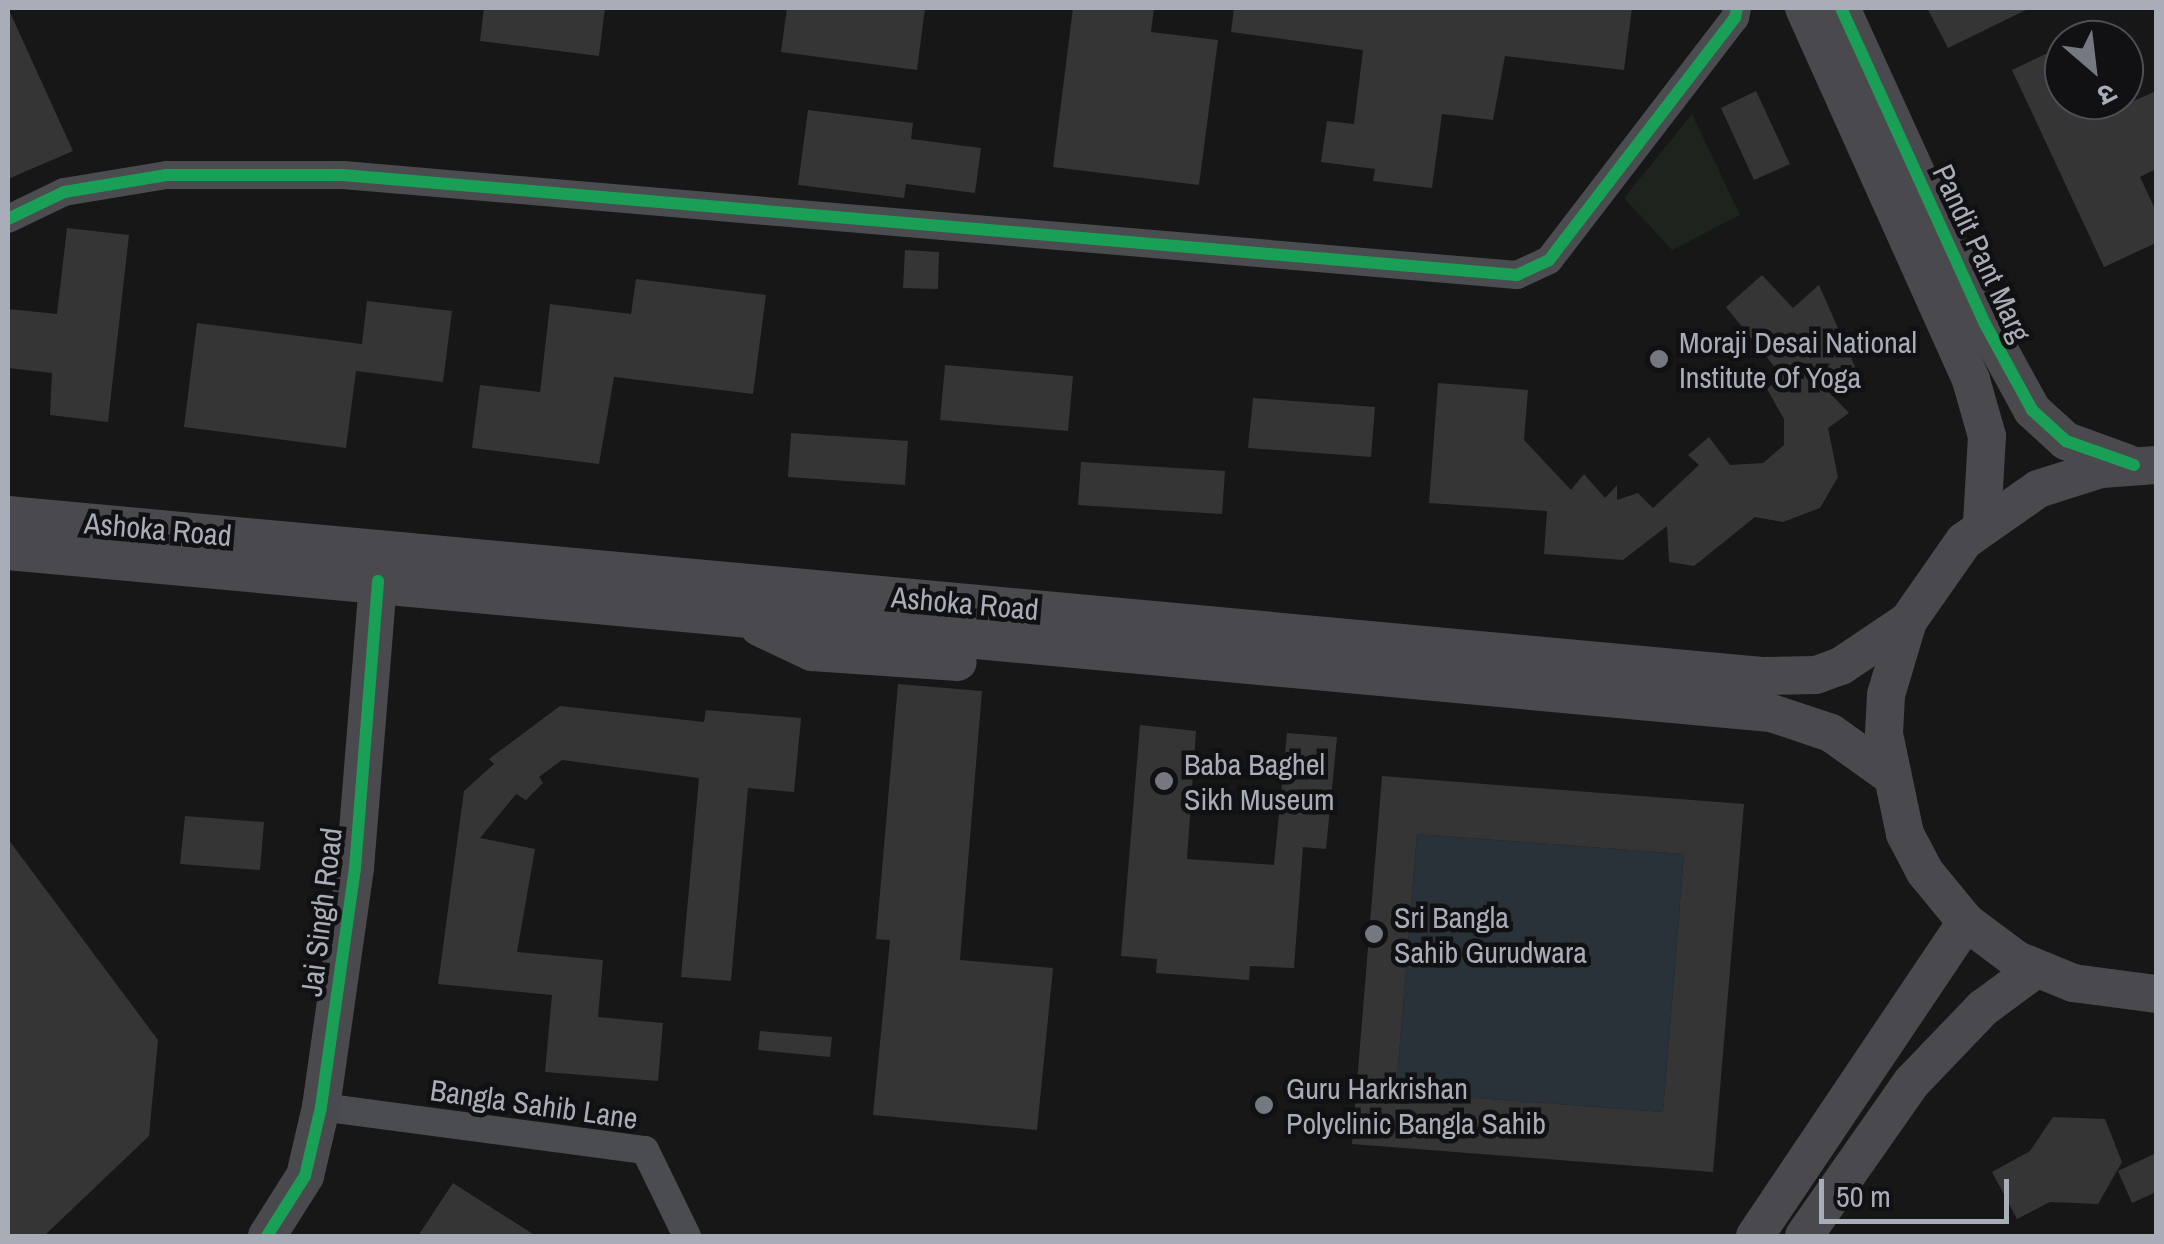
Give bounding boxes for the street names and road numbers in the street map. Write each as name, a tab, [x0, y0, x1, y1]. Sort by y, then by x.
street label: Pandit Pant Marg	[1925, 159, 2039, 347]
street label: Ashoka Road	[83, 505, 233, 553]
street label: Ashoka Road	[890, 579, 1040, 627]
street label: Jai Singh Road	[293, 826, 349, 998]
street label: Bangla Sahib Lane	[428, 1072, 640, 1136]

